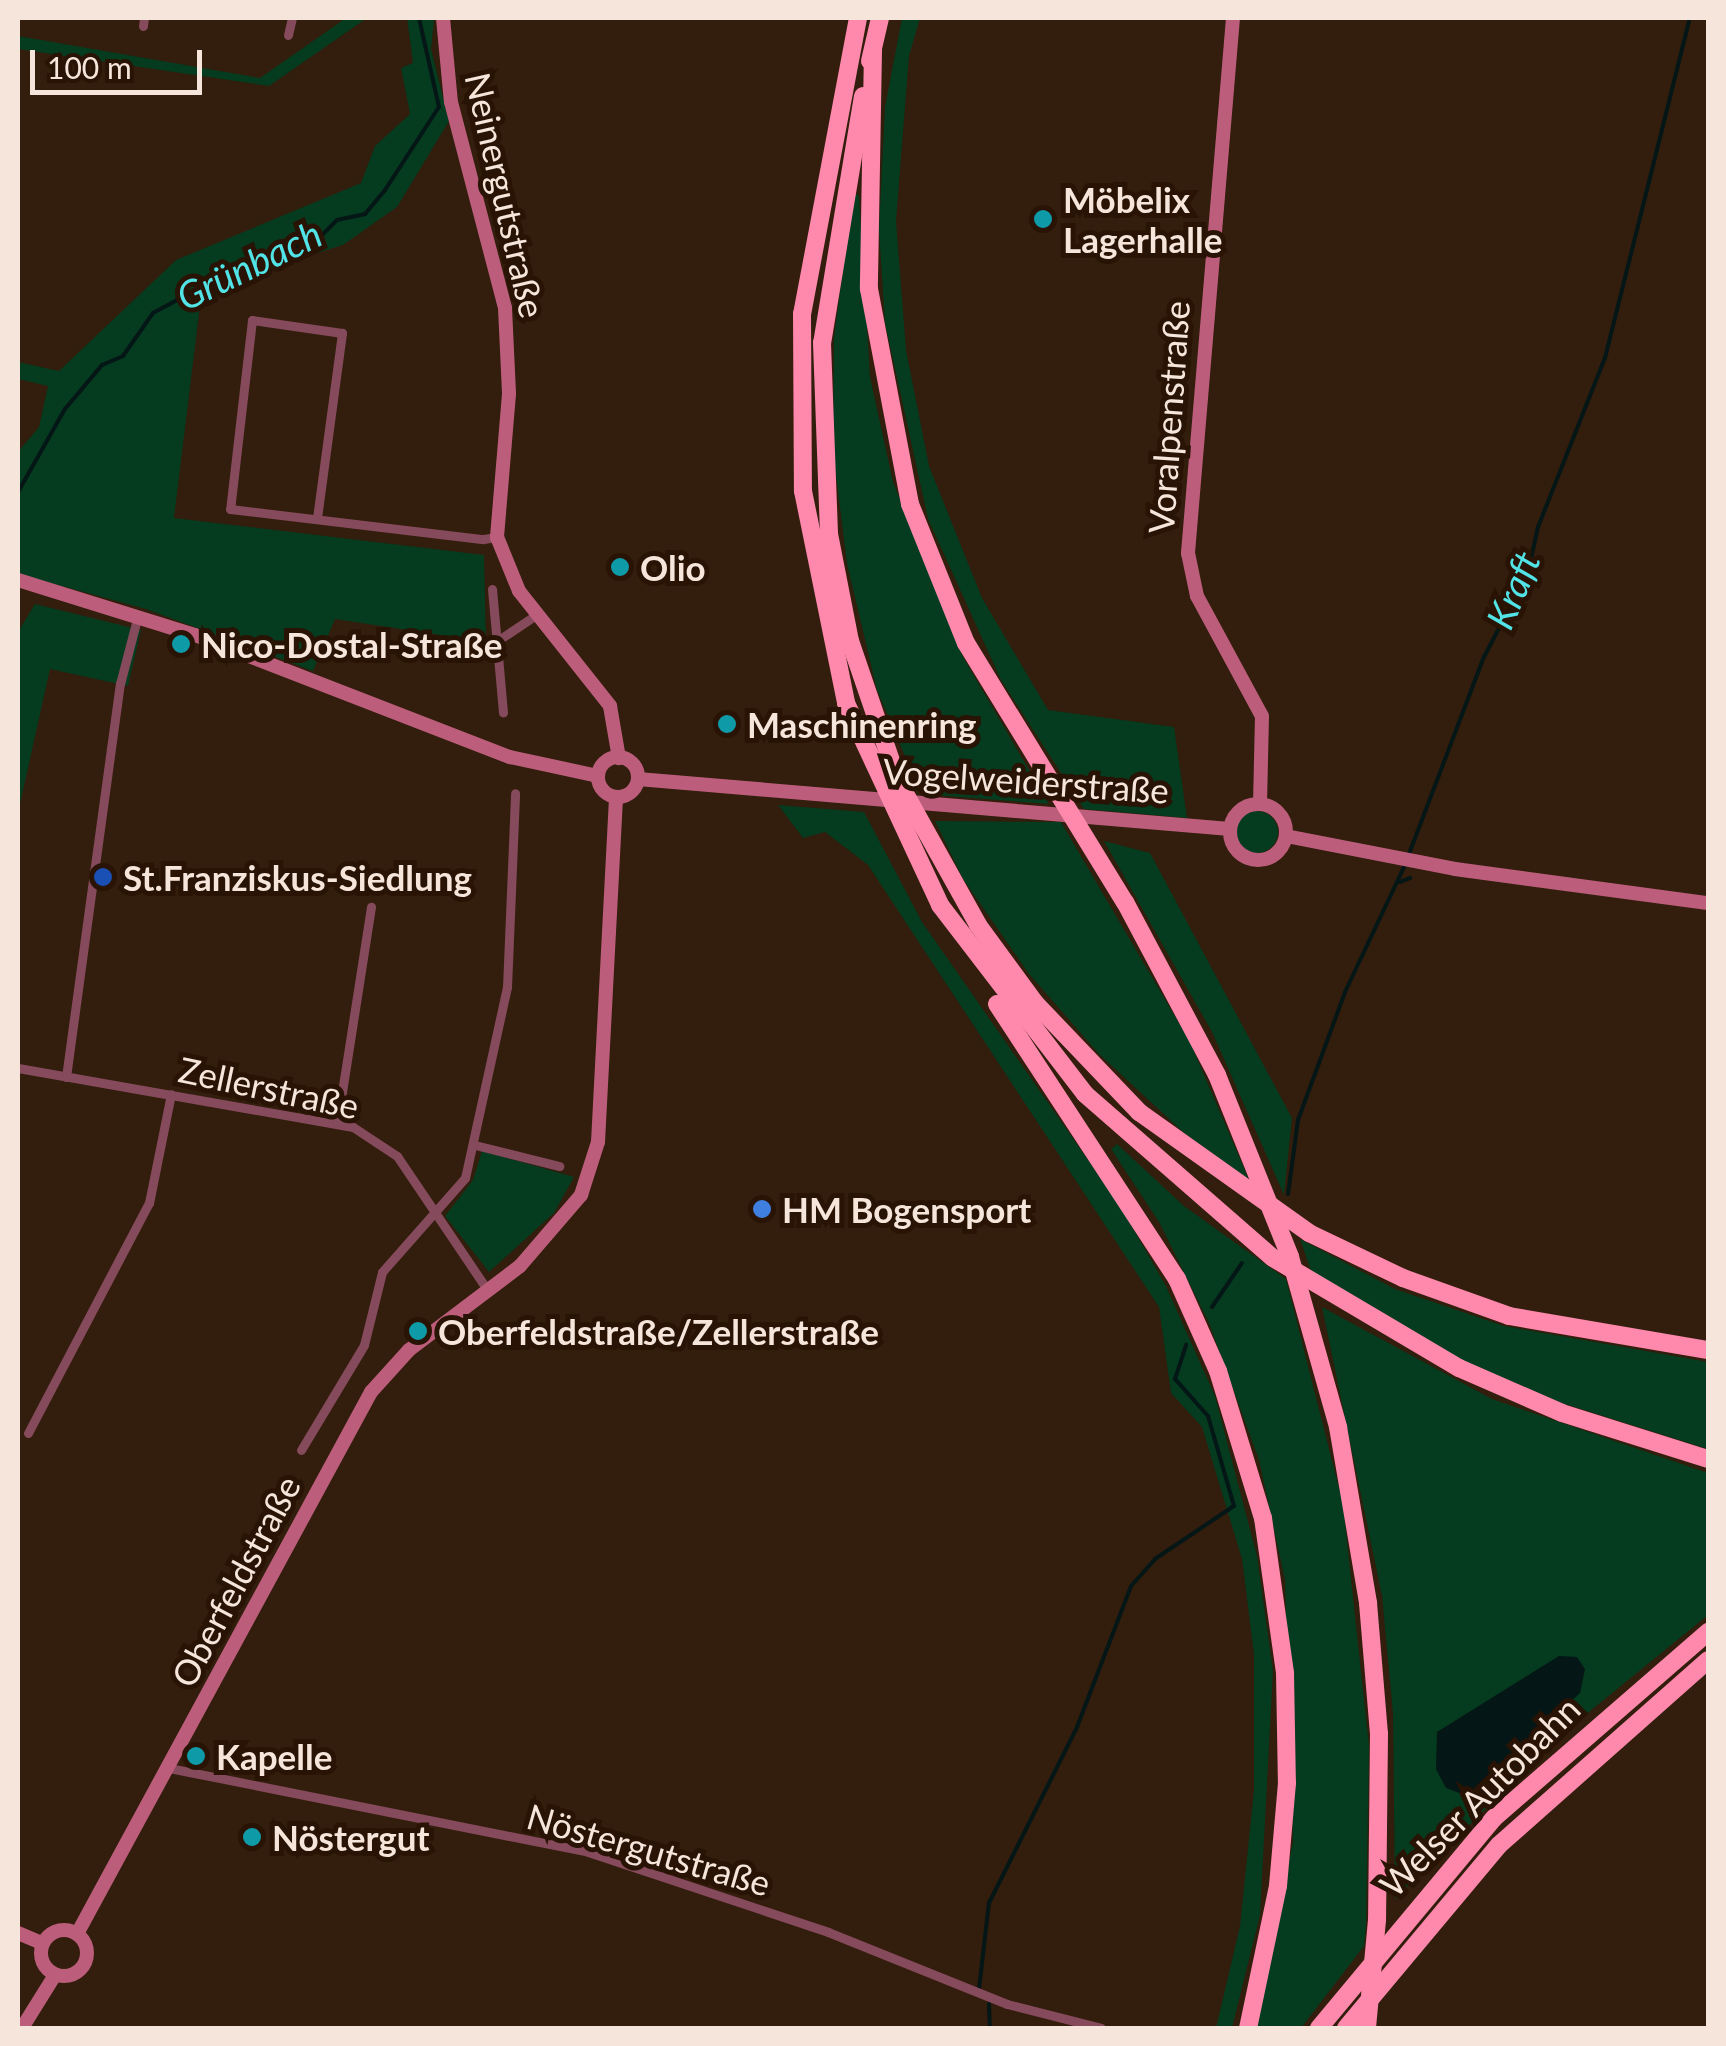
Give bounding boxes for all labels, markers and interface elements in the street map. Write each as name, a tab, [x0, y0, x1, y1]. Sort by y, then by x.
scale bar	[35, 30, 208, 92]
text: 100 m	[47, 49, 132, 85]
street label: Neinergutstraße	[457, 68, 555, 322]
place label: Möbelix Lagerhalle	[1063, 178, 1222, 260]
marker: Möbelix Lagerhalle	[1032, 208, 1054, 230]
water label: Grünbach	[169, 210, 329, 320]
street label: Voralpenstraße	[1139, 299, 1197, 535]
water label: Kraft	[1476, 544, 1550, 636]
place label: Olio	[640, 546, 706, 588]
marker: Olio	[609, 556, 631, 578]
place label: Nico-Dostal-Straße	[201, 623, 503, 665]
marker: Nico-Dostal-Straße	[170, 633, 192, 655]
place label: Maschinenring	[747, 703, 977, 745]
marker: Maschinenring	[716, 713, 738, 735]
street label: Vogelweiderstraße	[882, 749, 1170, 811]
place label: St.Franziskus-Siedlung	[123, 856, 472, 898]
marker: St.Franziskus-Siedlung	[92, 866, 114, 888]
street label: Zellerstraße	[175, 1047, 363, 1127]
place label: HM Bogensport	[782, 1188, 1031, 1230]
marker: HM Bogensport	[751, 1198, 773, 1220]
place label: Oberfeldstraße/Zellerstraße	[438, 1310, 879, 1352]
marker: Oberfeldstraße/Zellerstraße	[407, 1320, 429, 1342]
street label: Oberfeldstraße	[162, 1468, 308, 1694]
street label: Welser Autobahn	[1370, 1687, 1588, 1905]
place label: Kapelle	[216, 1735, 332, 1777]
marker: Kapelle	[185, 1745, 207, 1767]
street label: Nöstergutstraße	[523, 1794, 775, 1904]
place label: Nöstergut	[272, 1816, 430, 1858]
marker: Nöstergut	[241, 1826, 263, 1848]

